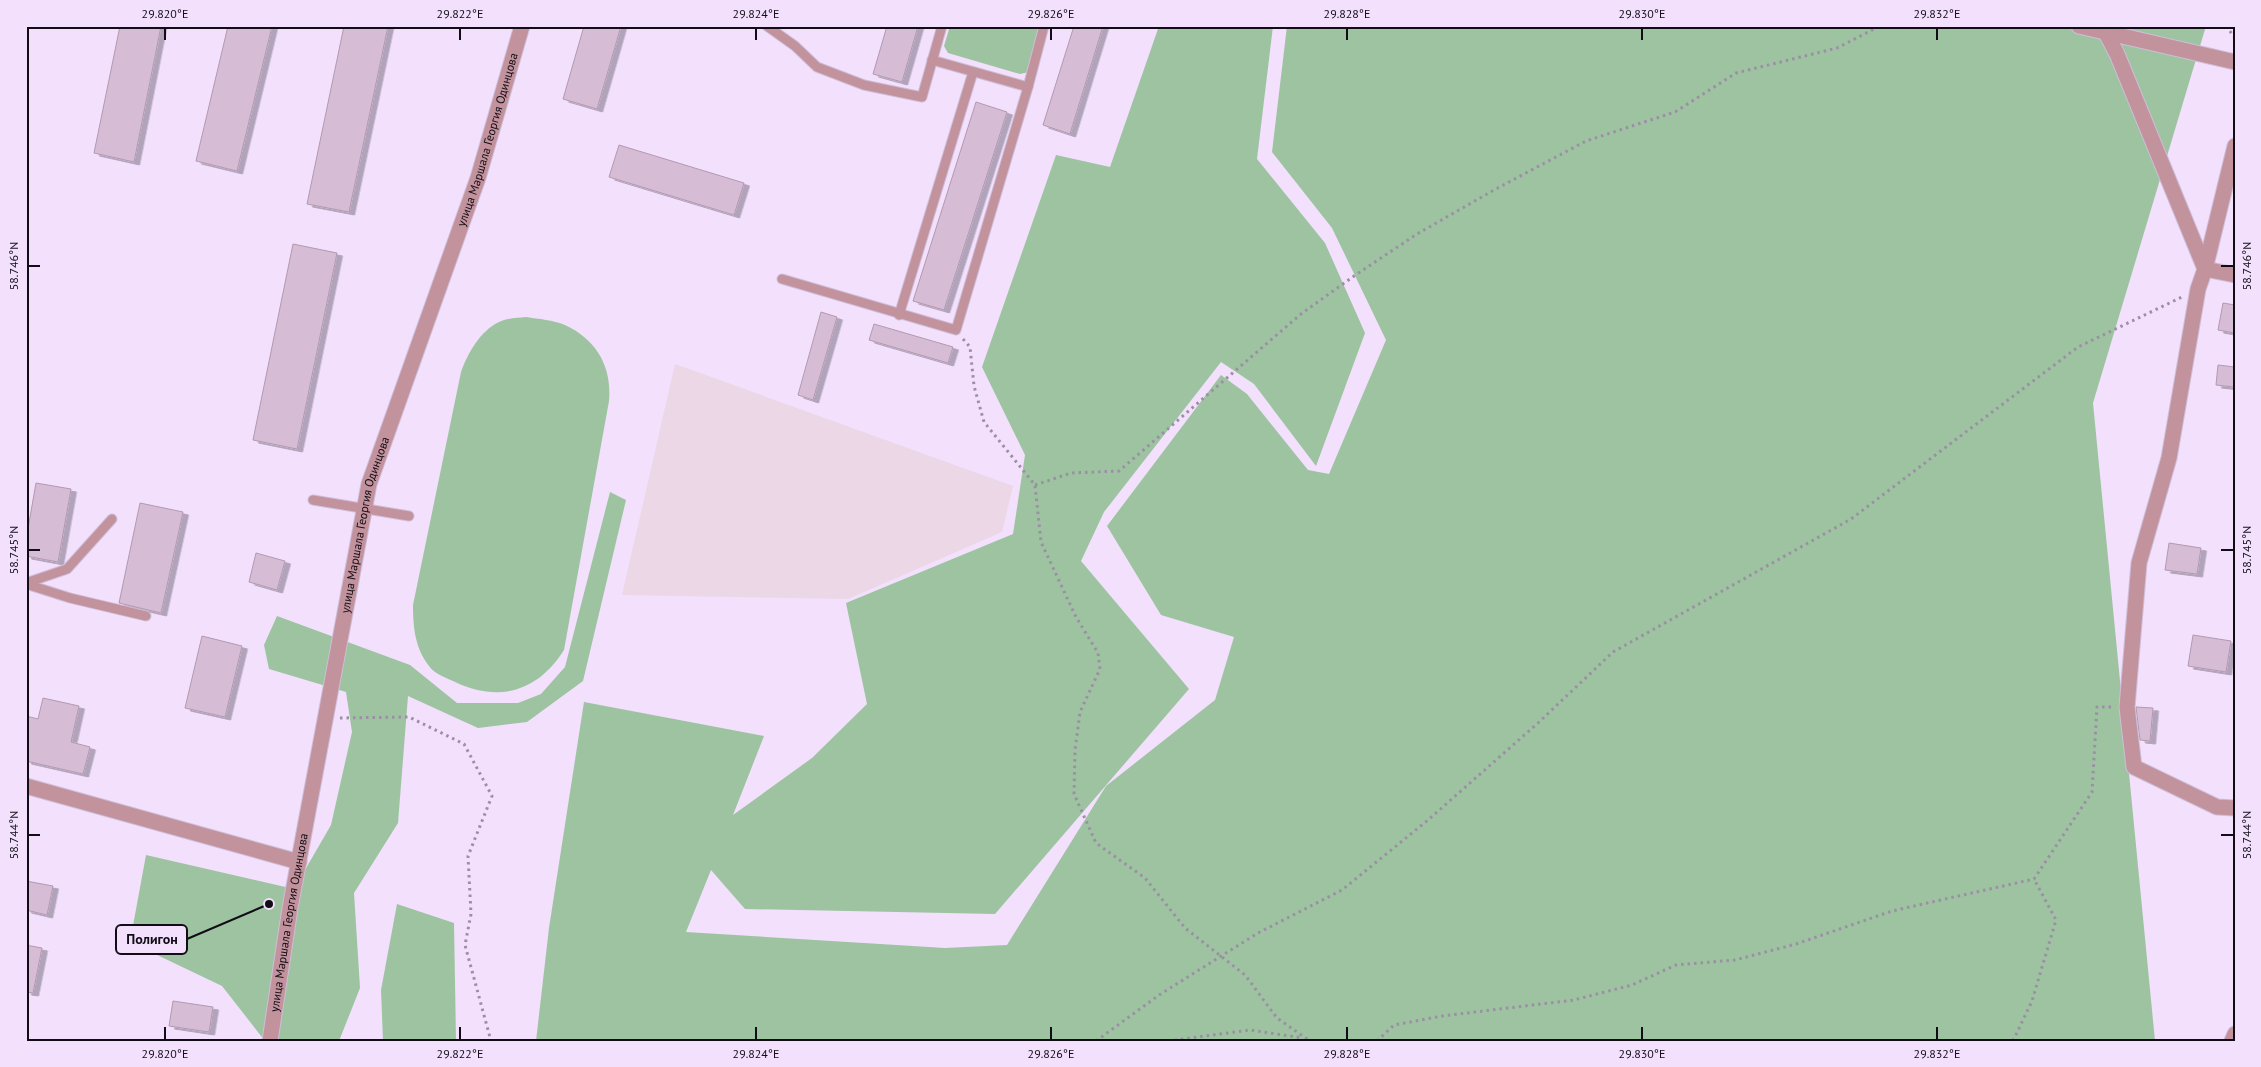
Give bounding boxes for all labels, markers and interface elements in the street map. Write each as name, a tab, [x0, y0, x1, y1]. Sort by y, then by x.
text: 29.820°E	[142, 6, 188, 21]
text: 29.822°E	[437, 6, 483, 21]
text: 29.824°E	[733, 6, 779, 21]
text: 29.826°E	[1028, 6, 1074, 21]
text: 29.828°E	[1324, 6, 1370, 21]
text: 29.830°E	[1619, 6, 1665, 21]
text: 29.832°E	[1914, 6, 1960, 21]
street label: улица Маршала Георгия Одинцова	[453, 51, 521, 228]
text: 58.746°N	[6, 242, 21, 290]
text: 58.746°N	[2239, 242, 2254, 290]
street label: улица Маршала Георгия Одинцова	[337, 434, 392, 614]
text: 58.745°N	[6, 526, 21, 574]
text: 58.745°N	[2239, 526, 2254, 574]
text: 58.744°N	[6, 811, 21, 859]
text: 58.744°N	[2239, 811, 2254, 859]
street label: улица Маршала Георгия Одинцова	[266, 832, 311, 1013]
callout: Полигон	[116, 925, 187, 954]
text: Полигон	[126, 930, 178, 948]
text: 29.820°E	[142, 1046, 188, 1061]
text: 29.822°E	[437, 1046, 483, 1061]
text: 29.824°E	[733, 1046, 779, 1061]
text: 29.826°E	[1028, 1046, 1074, 1061]
text: 29.828°E	[1324, 1046, 1370, 1061]
text: 29.830°E	[1619, 1046, 1665, 1061]
text: 29.832°E	[1914, 1046, 1960, 1061]

